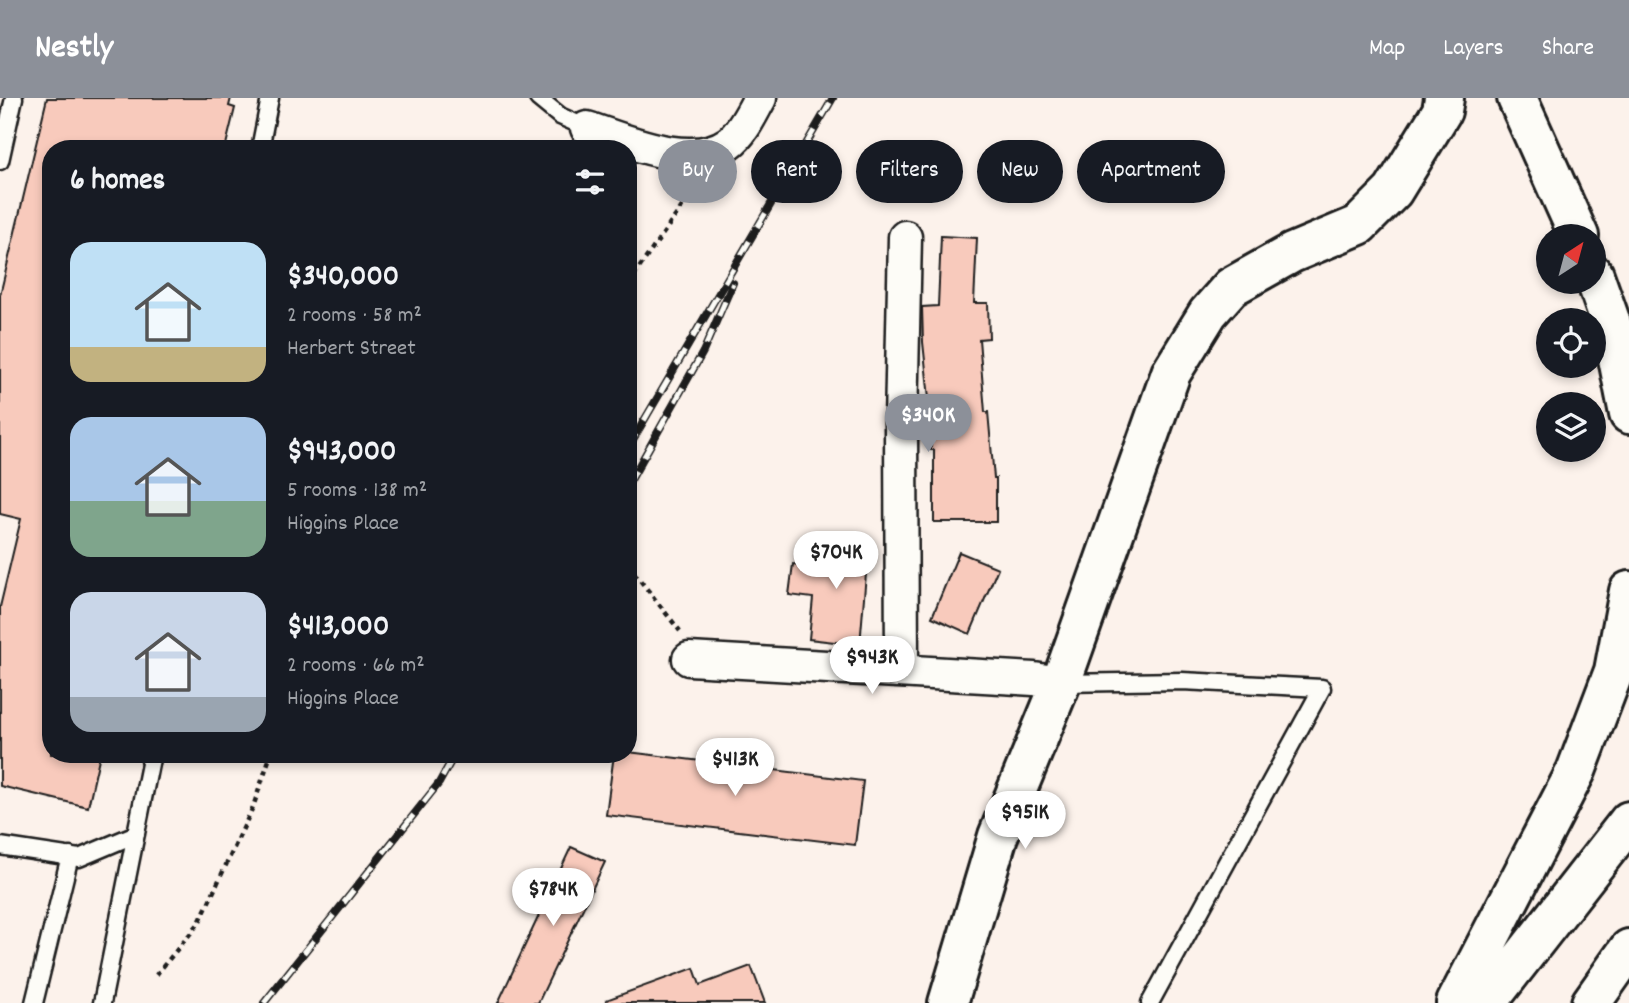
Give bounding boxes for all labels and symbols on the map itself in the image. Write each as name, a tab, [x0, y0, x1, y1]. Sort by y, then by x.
north arrow	[1536, 224, 1606, 294]
pin: $340K	[879, 394, 977, 454]
pin: $704K	[787, 532, 885, 591]
pin: $943K	[823, 636, 921, 696]
pin: $413K	[686, 738, 784, 798]
pin: $951K	[976, 792, 1074, 851]
pin: $784K	[504, 868, 602, 928]

